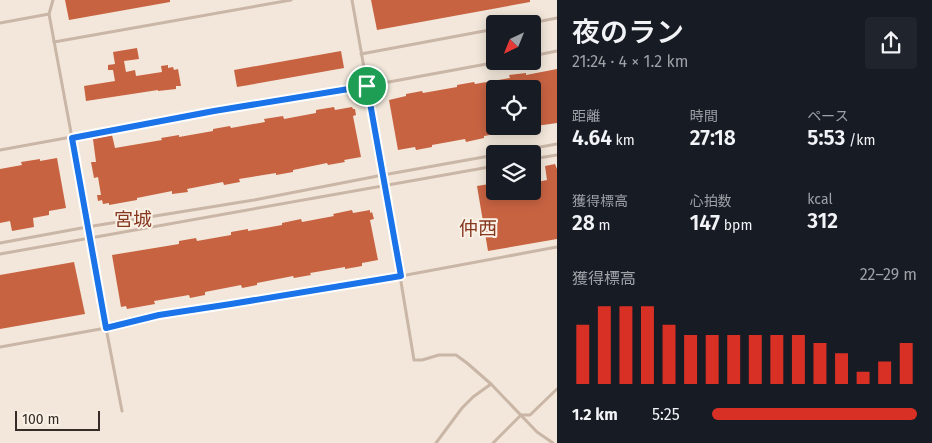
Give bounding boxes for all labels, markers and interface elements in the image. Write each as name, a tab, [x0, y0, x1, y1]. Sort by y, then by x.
north arrow	[486, 15, 541, 70]
map controls	[486, 15, 541, 200]
text: 夜のラン	[572, 16, 684, 49]
button: share	[865, 17, 917, 69]
text: 21:24 · 4 × 1.2 km	[572, 52, 688, 71]
pin	[346, 65, 388, 107]
icon: arrive	[353, 72, 381, 100]
button: locate	[486, 80, 541, 135]
text: 距離	[572, 108, 600, 125]
text: 時間	[690, 108, 718, 125]
text: ペース	[807, 108, 849, 125]
text: 4.64	[572, 125, 612, 151]
text: 27:18	[690, 125, 736, 151]
text: 5:53	[807, 125, 845, 151]
text: km	[612, 132, 635, 149]
text: /km	[845, 132, 875, 149]
button: layers	[486, 145, 541, 200]
text: kcal	[807, 191, 833, 208]
text: 獲得標高	[572, 193, 628, 210]
text: 心拍数	[690, 193, 732, 210]
district label: 宮城	[114, 208, 152, 231]
text: 312	[807, 208, 838, 234]
text: 28	[572, 210, 595, 236]
text: 147	[690, 210, 720, 236]
district label: 仲西	[459, 217, 497, 240]
text: m	[595, 217, 611, 234]
text: bpm	[720, 217, 752, 234]
text: 22–29 m	[860, 265, 917, 284]
text: 獲得標高	[572, 269, 636, 288]
text: 1.2 km	[572, 405, 618, 424]
text: 5:25	[652, 405, 680, 424]
scale bar	[15, 408, 100, 431]
text: 100 m	[22, 411, 59, 428]

